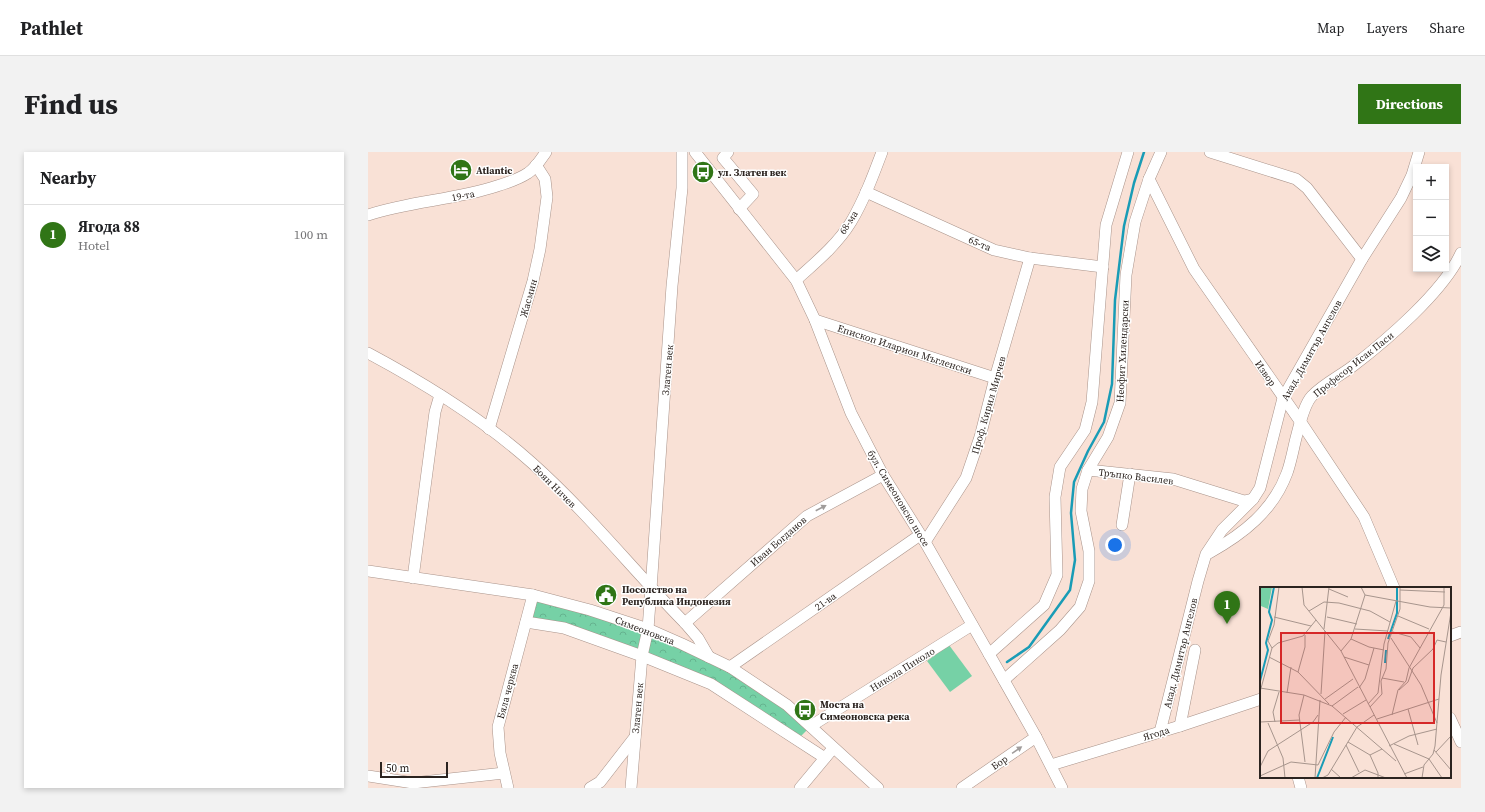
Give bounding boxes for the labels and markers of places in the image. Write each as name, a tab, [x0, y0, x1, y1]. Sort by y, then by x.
hotel icon: Atlantic	[448, 157, 474, 183]
bus stop icon: ул. Златен век	[690, 159, 716, 185]
place label: Atlantic	[476, 164, 512, 177]
place label: ул. Златен век	[717, 166, 786, 179]
public building icon: Посолство на Република Индонезия	[593, 582, 619, 608]
place label: Посолство на Република Индонезия	[622, 583, 731, 608]
pin: 1	[1214, 591, 1240, 624]
bus stop icon: Моста на Симеоновска река	[792, 697, 818, 723]
place label: Моста на Симеоновска река	[820, 698, 910, 723]

